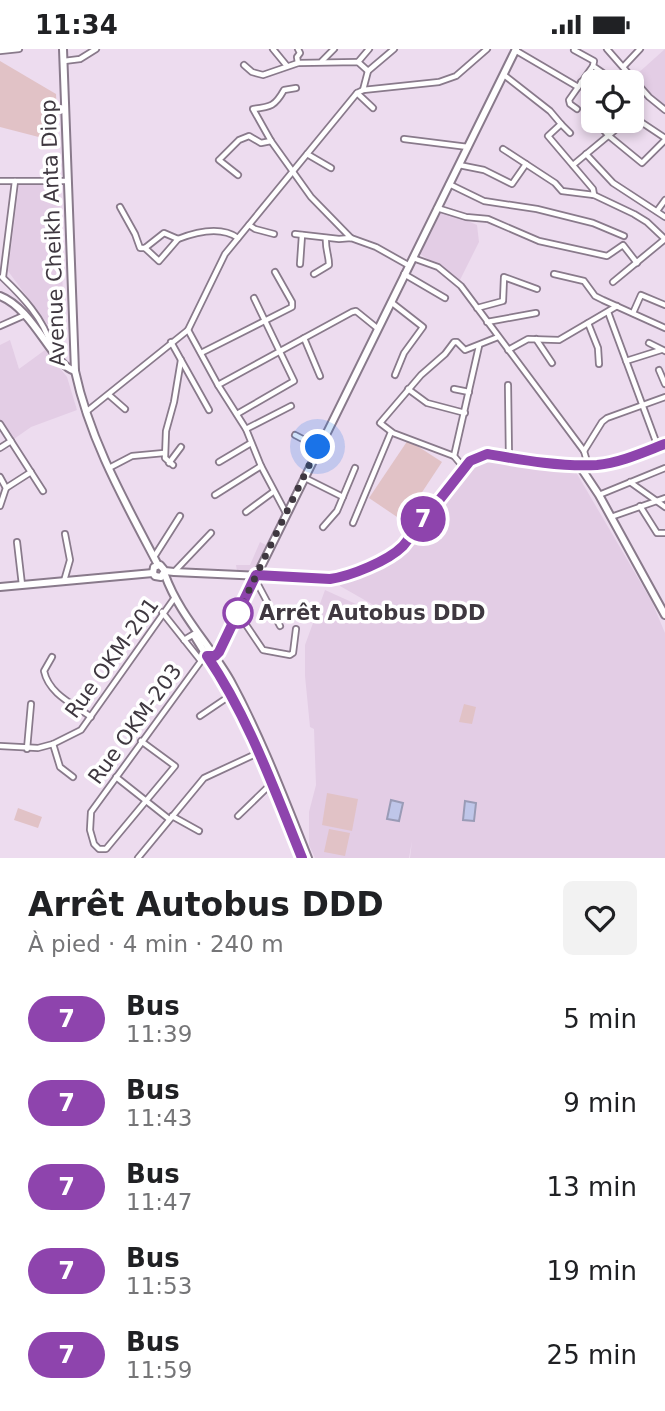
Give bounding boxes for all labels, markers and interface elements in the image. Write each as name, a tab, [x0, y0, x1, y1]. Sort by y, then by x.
text: 11:34	[35, 10, 118, 40]
map controls	[581, 70, 644, 133]
button: locate	[581, 70, 644, 133]
street label: Avenue Cheikh Anta Diop	[36, 99, 70, 367]
your location	[300, 429, 335, 464]
line badge: 7	[400, 496, 446, 542]
text: 7	[415, 505, 431, 533]
street label: Rue OKM-201	[60, 593, 164, 723]
marker: Arrêt Autobus DDD	[223, 598, 253, 628]
place label: Arrêt Autobus DDD	[259, 601, 485, 625]
street label: Rue OKM-203	[83, 659, 187, 789]
button: heart	[563, 881, 637, 955]
text: Arrêt Autobus DDD	[28, 885, 384, 924]
text: À pied · 4 min · 240 m	[28, 931, 284, 957]
text: Bus	[126, 991, 180, 1021]
text: 5 min	[563, 1004, 637, 1034]
text: 7	[58, 1005, 75, 1033]
text: 11:39	[126, 1021, 192, 1047]
text: Bus	[126, 1075, 180, 1105]
text: 9 min	[563, 1088, 637, 1118]
text: 7	[58, 1089, 75, 1117]
text: 11:43	[126, 1105, 192, 1131]
text: Bus	[126, 1159, 180, 1189]
text: 13 min	[547, 1172, 637, 1202]
text: 7	[58, 1173, 75, 1201]
text: 11:47	[126, 1189, 192, 1215]
text: Bus	[126, 1243, 180, 1273]
text: 19 min	[547, 1256, 637, 1286]
text: 7	[58, 1257, 75, 1285]
text: 11:53	[126, 1273, 192, 1299]
text: Bus	[126, 1327, 180, 1357]
text: 25 min	[547, 1340, 637, 1370]
text: 7	[58, 1341, 75, 1369]
text: 11:59	[126, 1357, 192, 1383]

